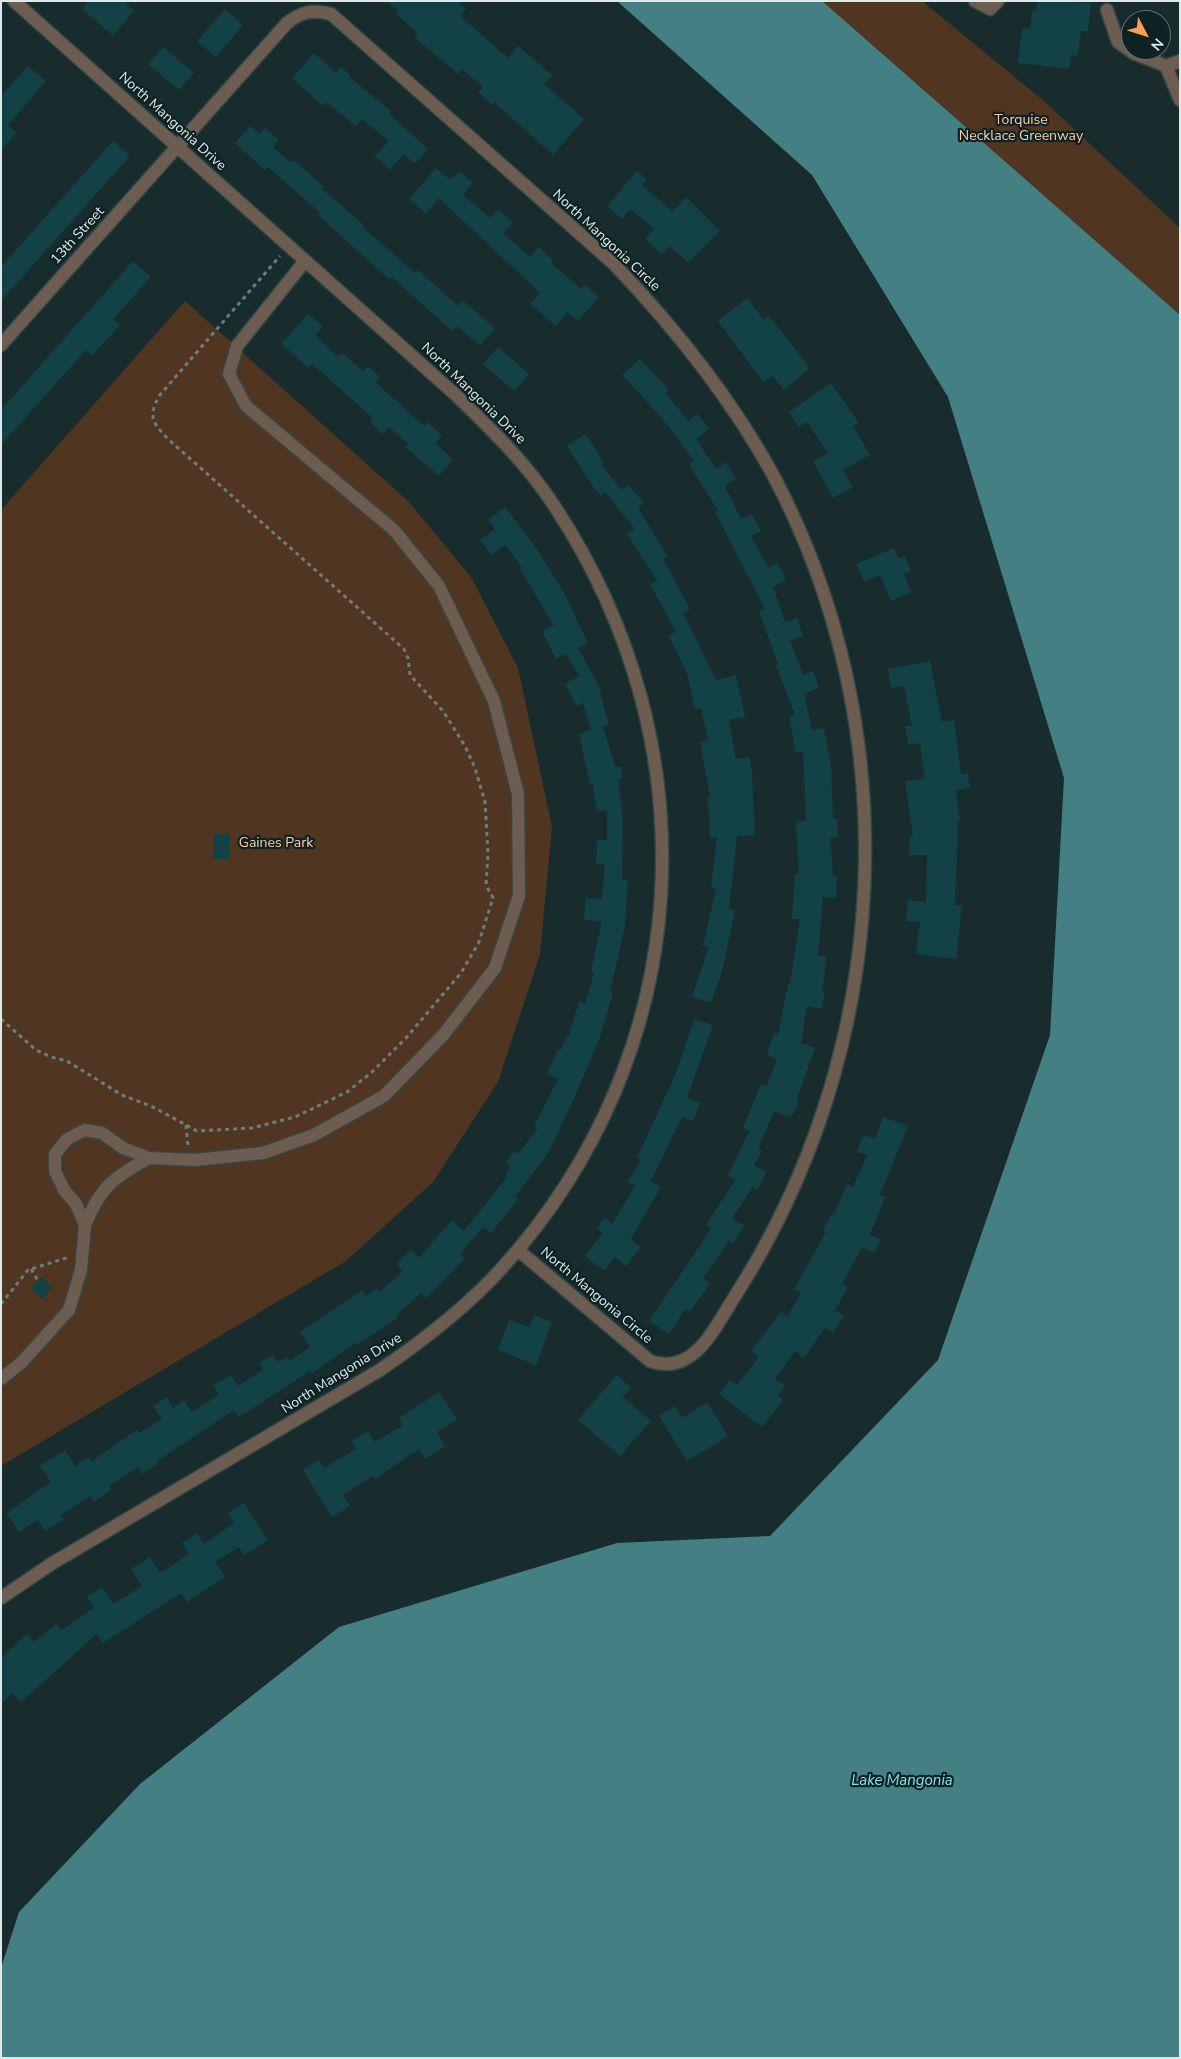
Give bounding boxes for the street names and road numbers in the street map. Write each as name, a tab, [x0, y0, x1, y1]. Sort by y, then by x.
street label: North Mangonia Drive	[115, 69, 229, 175]
street label: North Mangonia Circle	[549, 187, 663, 295]
street label: 13th Street	[48, 204, 108, 268]
street label: North Mangonia Drive	[417, 340, 529, 448]
street label: North Mangonia Circle	[537, 1244, 655, 1348]
street label: North Mangonia Drive	[279, 1330, 405, 1418]

